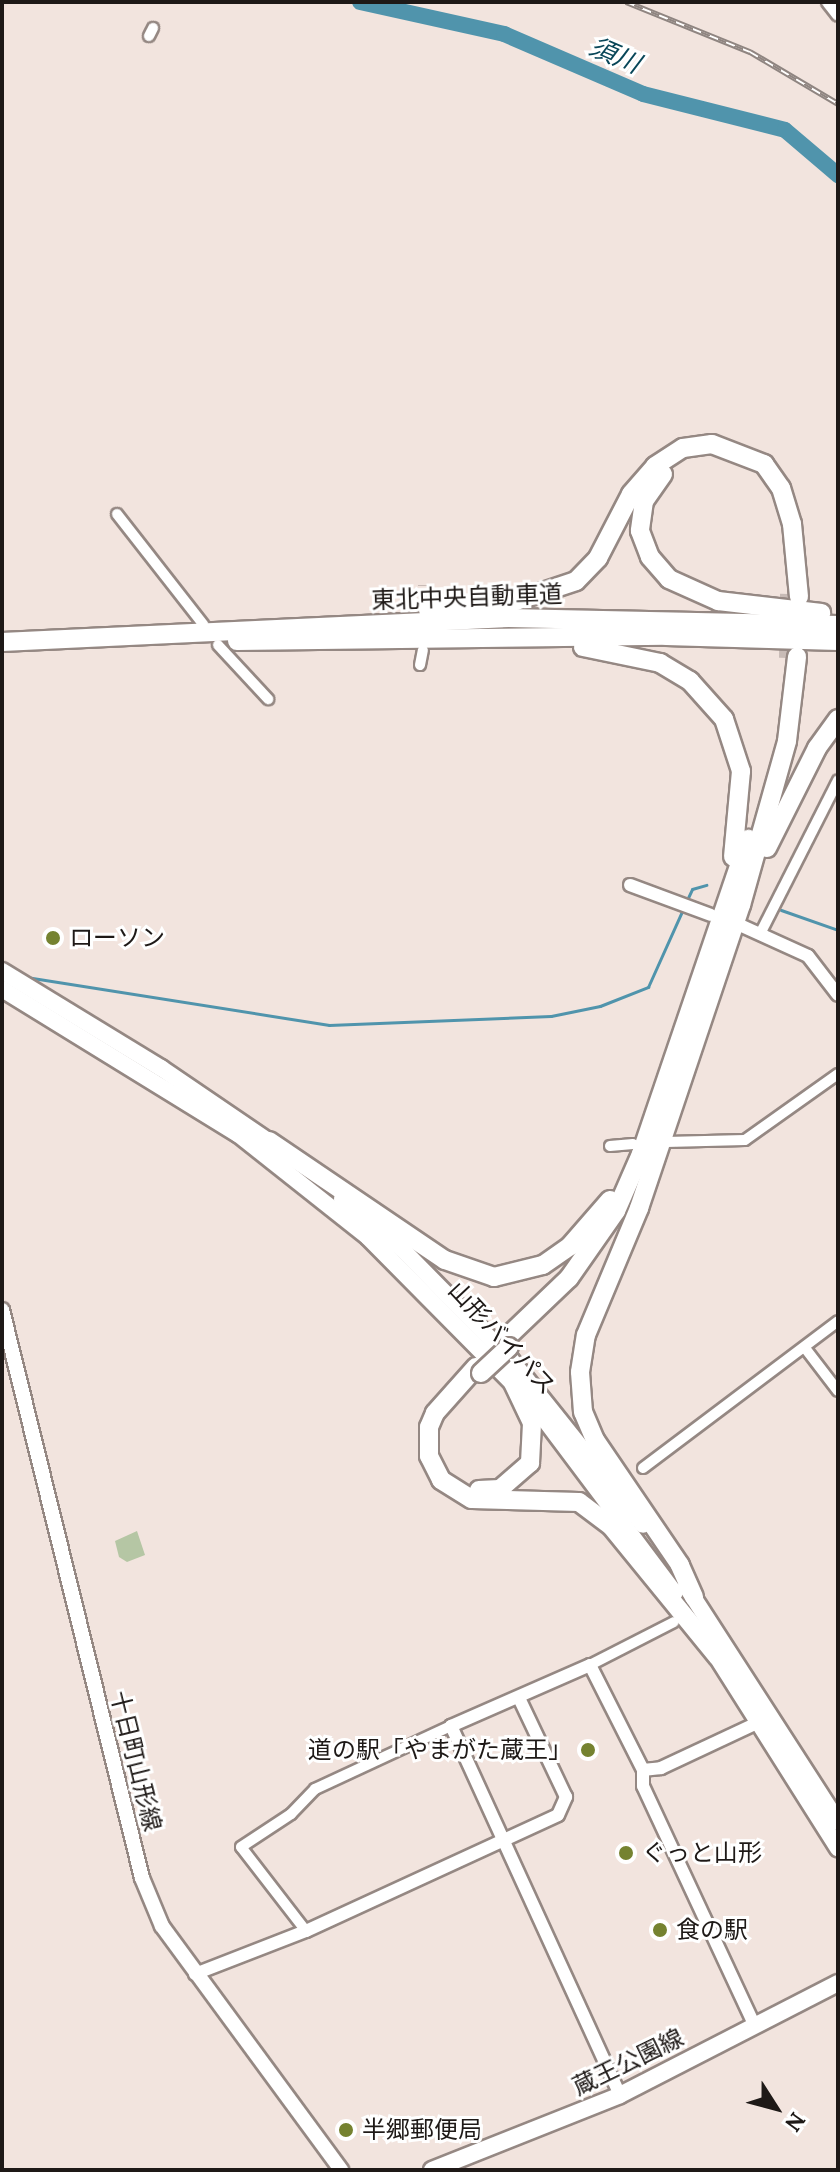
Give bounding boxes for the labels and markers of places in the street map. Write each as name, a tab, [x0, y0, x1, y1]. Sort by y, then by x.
place label: ローソン	[69, 924, 165, 952]
marker: ローソン	[44, 929, 62, 947]
place label: 道の駅「やまがた蔵王」	[308, 1736, 572, 1764]
marker: 道の駅「やまがた蔵王」	[579, 1741, 597, 1759]
place label: ぐっと山形	[642, 1839, 762, 1867]
marker: ぐっと山形	[617, 1844, 635, 1862]
place label: 食の駅	[676, 1916, 748, 1944]
marker: 食の駅	[651, 1921, 669, 1939]
place label: 半郷郵便局	[362, 2116, 482, 2144]
marker: 半郷郵便局	[337, 2121, 355, 2139]

